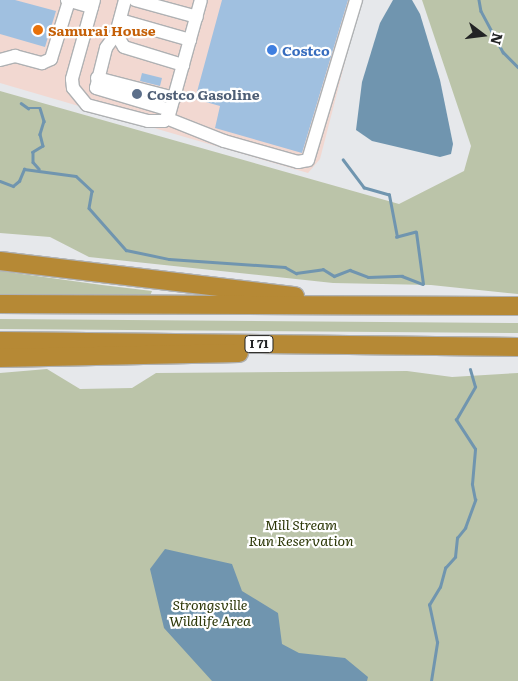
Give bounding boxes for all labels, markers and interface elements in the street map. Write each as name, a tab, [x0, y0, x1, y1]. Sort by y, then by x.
north arrow	[458, 10, 508, 60]
place label: Samurai House	[48, 22, 156, 38]
marker: Samurai House	[32, 24, 44, 36]
text: N	[486, 31, 509, 47]
place label: Costco	[282, 42, 330, 58]
marker: Costco	[266, 44, 278, 56]
place label: Costco Gasoline	[147, 86, 260, 102]
marker: Costco Gasoline	[131, 88, 143, 100]
road number: I 71	[244, 334, 274, 354]
park label: Mill Stream Run Reservation	[248, 516, 354, 548]
park label: Strongsville Wildlife Area	[169, 596, 251, 628]

